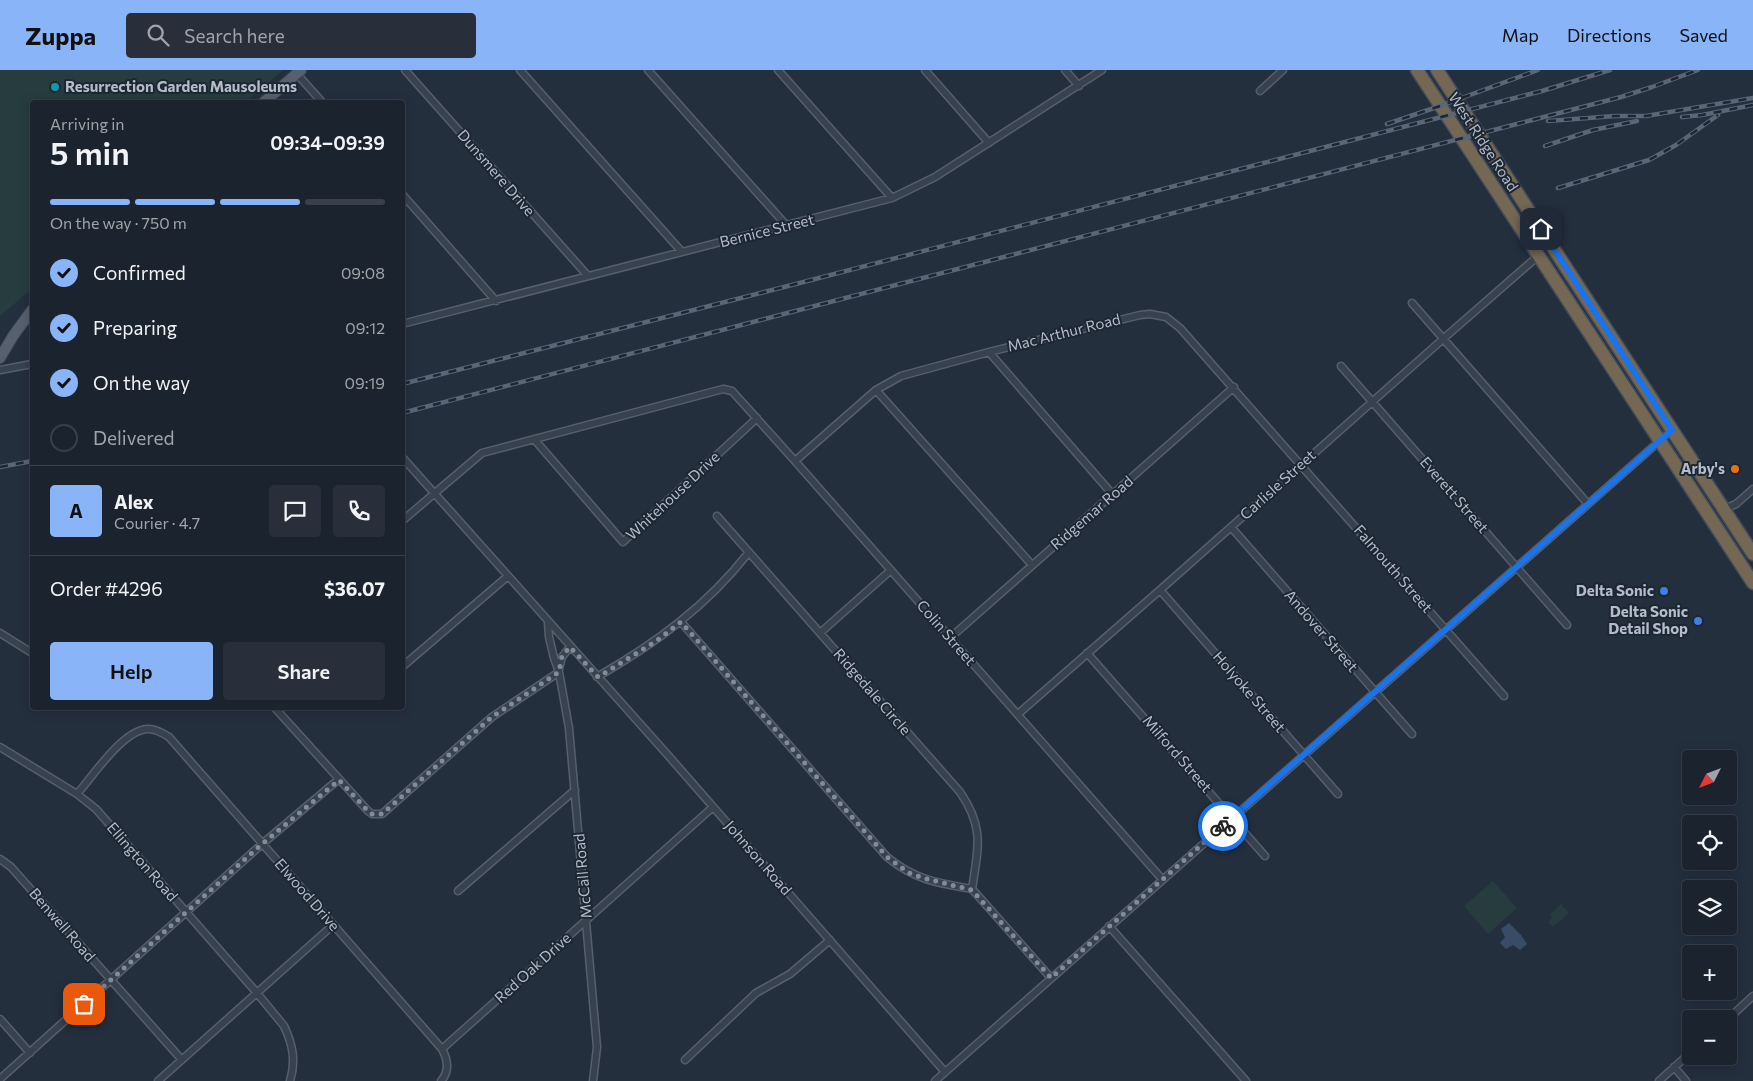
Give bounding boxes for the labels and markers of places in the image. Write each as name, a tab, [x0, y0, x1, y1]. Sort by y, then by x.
place label: Resurrection Garden Mausoleums	[65, 77, 297, 95]
marker: Resurrection Garden Mausoleums	[49, 81, 61, 93]
pin	[1520, 208, 1562, 250]
place label: Arby's	[1681, 459, 1725, 477]
marker: Arby's	[1729, 463, 1741, 475]
place label: Delta Sonic	[1576, 581, 1654, 599]
marker: Delta Sonic	[1658, 585, 1670, 597]
place label: Delta Sonic Detail Shop	[1608, 602, 1688, 637]
marker: Delta Sonic Detail Shop	[1692, 615, 1704, 627]
pin	[63, 983, 105, 1025]

